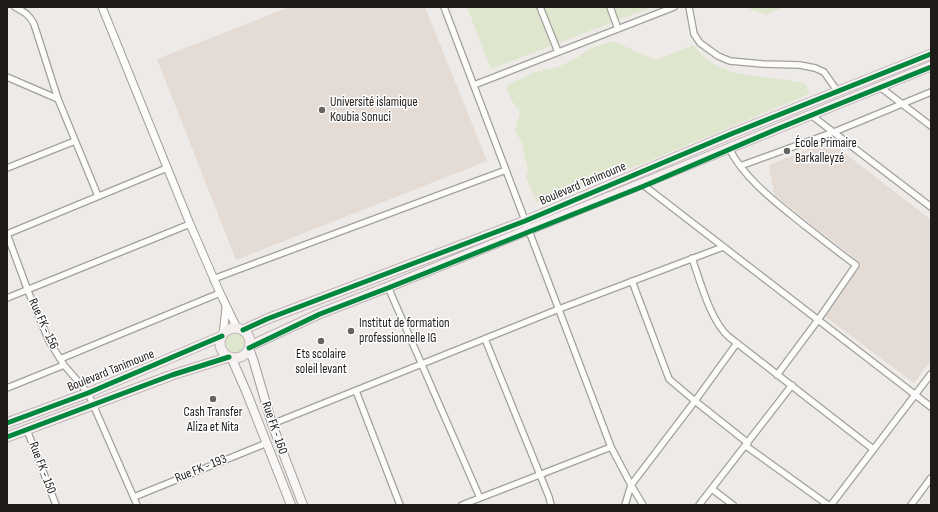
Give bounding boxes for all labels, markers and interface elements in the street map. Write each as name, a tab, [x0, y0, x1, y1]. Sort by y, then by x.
place label: Université islamique Koubia Sonuci	[330, 95, 418, 126]
marker: Université islamique Koubia Sonuci	[317, 105, 327, 115]
place label: École Primaire Barkalleyzé	[795, 136, 857, 167]
marker: École Primaire Barkalleyzé	[782, 146, 792, 156]
street label: Boulevard Tanimoune	[537, 159, 629, 209]
street label: Rue FK - 156	[24, 296, 62, 352]
place label: Institut de formation professionnelle IG	[359, 316, 450, 347]
marker: Institut de formation professionnelle IG	[346, 326, 356, 336]
marker: Ets scolaire soleil levant	[316, 336, 326, 346]
street label: Boulevard Tanimoune	[65, 346, 157, 396]
place label: Ets scolaire soleil levant	[295, 347, 347, 378]
marker: Cash Transfer Aliza et Nita	[208, 394, 218, 404]
street label: Rue FK - 160	[258, 400, 290, 456]
place label: Cash Transfer Aliza et Nita	[184, 405, 242, 436]
street label: Rue FK - 150	[25, 440, 59, 496]
street label: Rue FK - 193	[173, 452, 229, 486]

